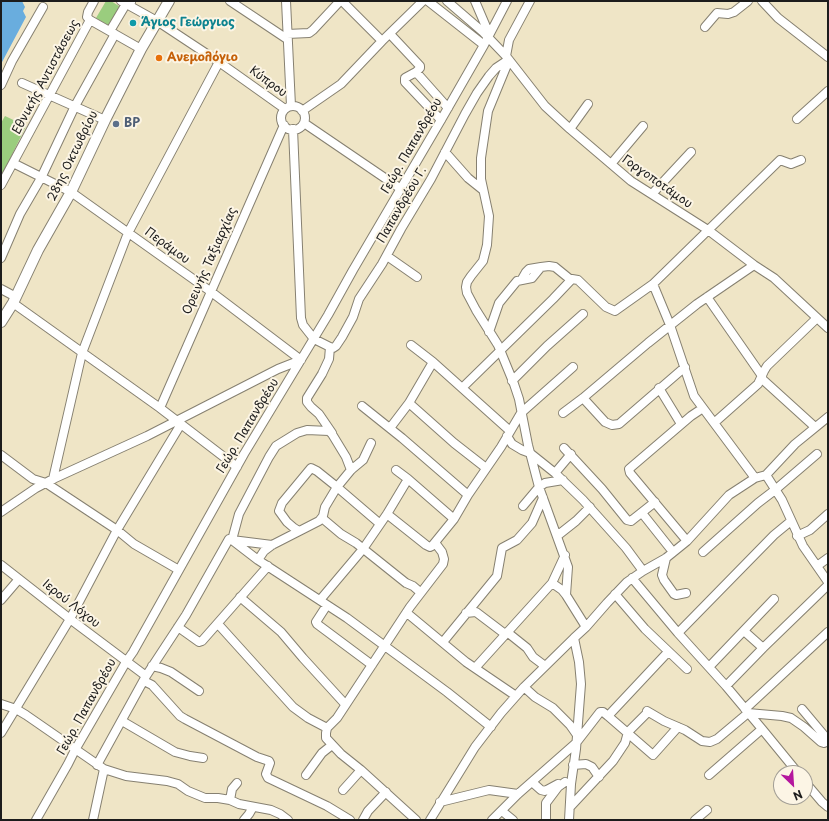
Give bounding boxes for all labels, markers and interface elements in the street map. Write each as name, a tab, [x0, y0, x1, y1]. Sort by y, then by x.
place label: Άγιος Γεώργιος	[141, 16, 235, 30]
street label: Εθνικής Αντιστάσεως	[10, 17, 82, 137]
marker: Άγιος Γεώργιος	[128, 18, 138, 28]
place label: Ανεμολόγιο	[167, 51, 238, 65]
marker: Ανεμολόγιο	[154, 53, 164, 63]
street label: Κύπρου	[246, 64, 290, 100]
street label: Γεώρ. Παπανδρέου	[379, 96, 445, 196]
street label: 28ης Οκτωβρίου	[45, 108, 101, 204]
place label: BP	[124, 117, 140, 131]
marker: BP	[111, 119, 121, 129]
street label: Γοργοποτάμου	[619, 152, 695, 212]
street label: Παπανδρέου Γ.	[374, 164, 430, 246]
street label: Ορεινής Ταξιαρχίας	[180, 205, 240, 317]
street label: Περάμου	[142, 225, 192, 267]
street label: Γεώρ. Παπανδρέου	[214, 376, 282, 476]
street label: Ιερού Λόχου	[39, 577, 103, 631]
street label: Γεώρ. Παπανδρέου	[55, 656, 119, 758]
north arrow	[773, 765, 813, 805]
text: N	[790, 786, 805, 805]

